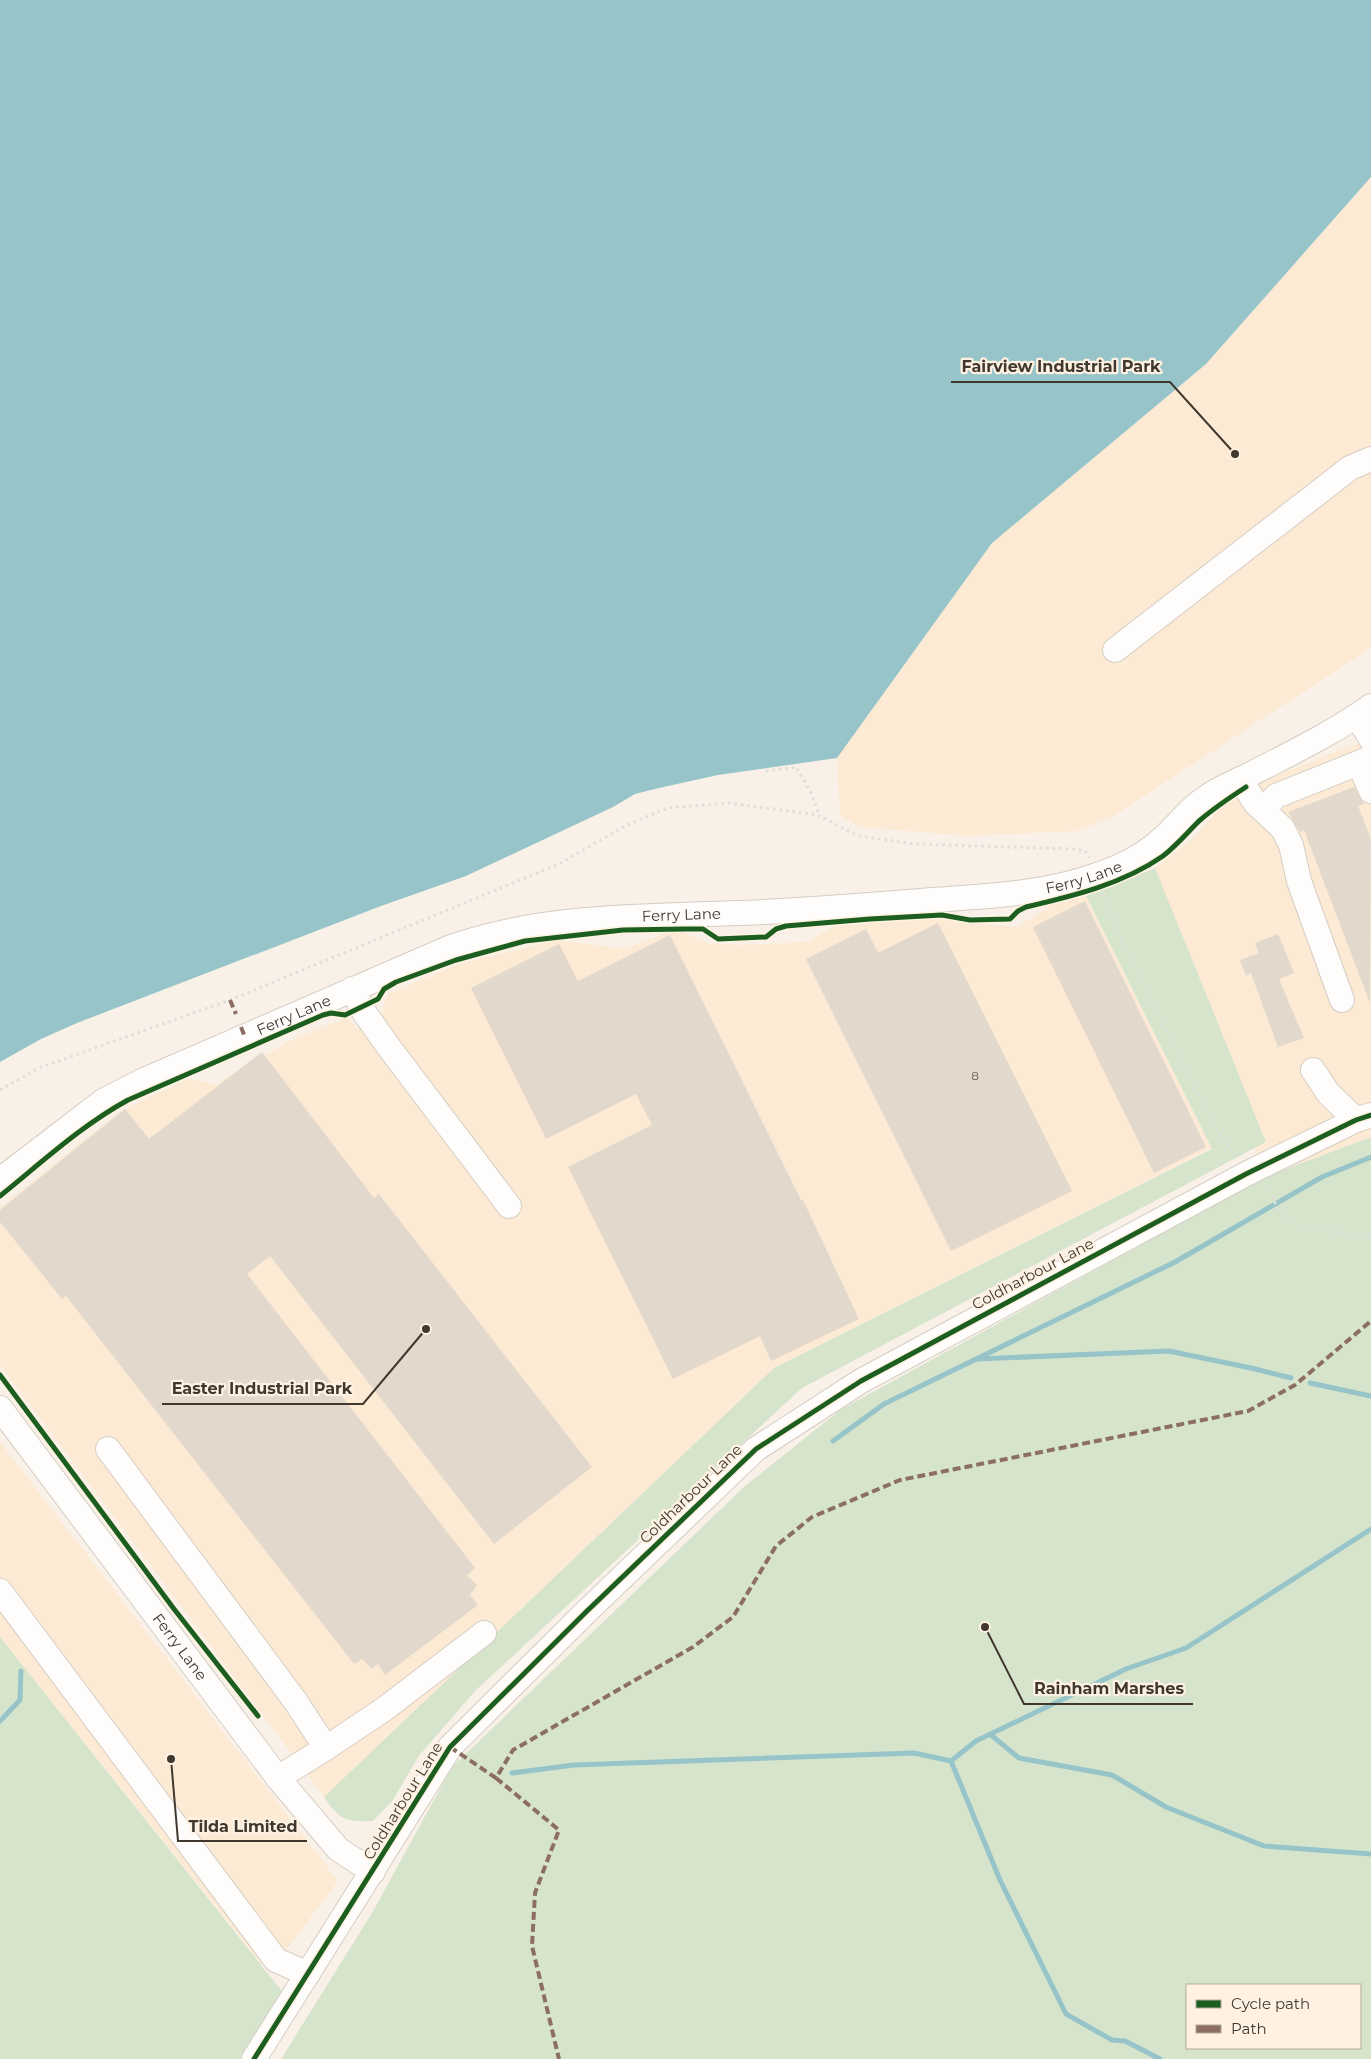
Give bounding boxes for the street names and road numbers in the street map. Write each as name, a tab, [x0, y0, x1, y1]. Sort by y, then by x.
street label: Ferry Lane	[1044, 856, 1125, 897]
street label: Ferry Lane	[641, 904, 721, 925]
street label: Ferry Lane	[253, 990, 334, 1039]
street label: Coldharbour Lane	[969, 1233, 1097, 1314]
street label: Coldharbour Lane	[635, 1440, 746, 1547]
street label: Ferry Lane	[149, 1609, 211, 1684]
street label: Coldharbour Lane	[359, 1738, 446, 1863]

